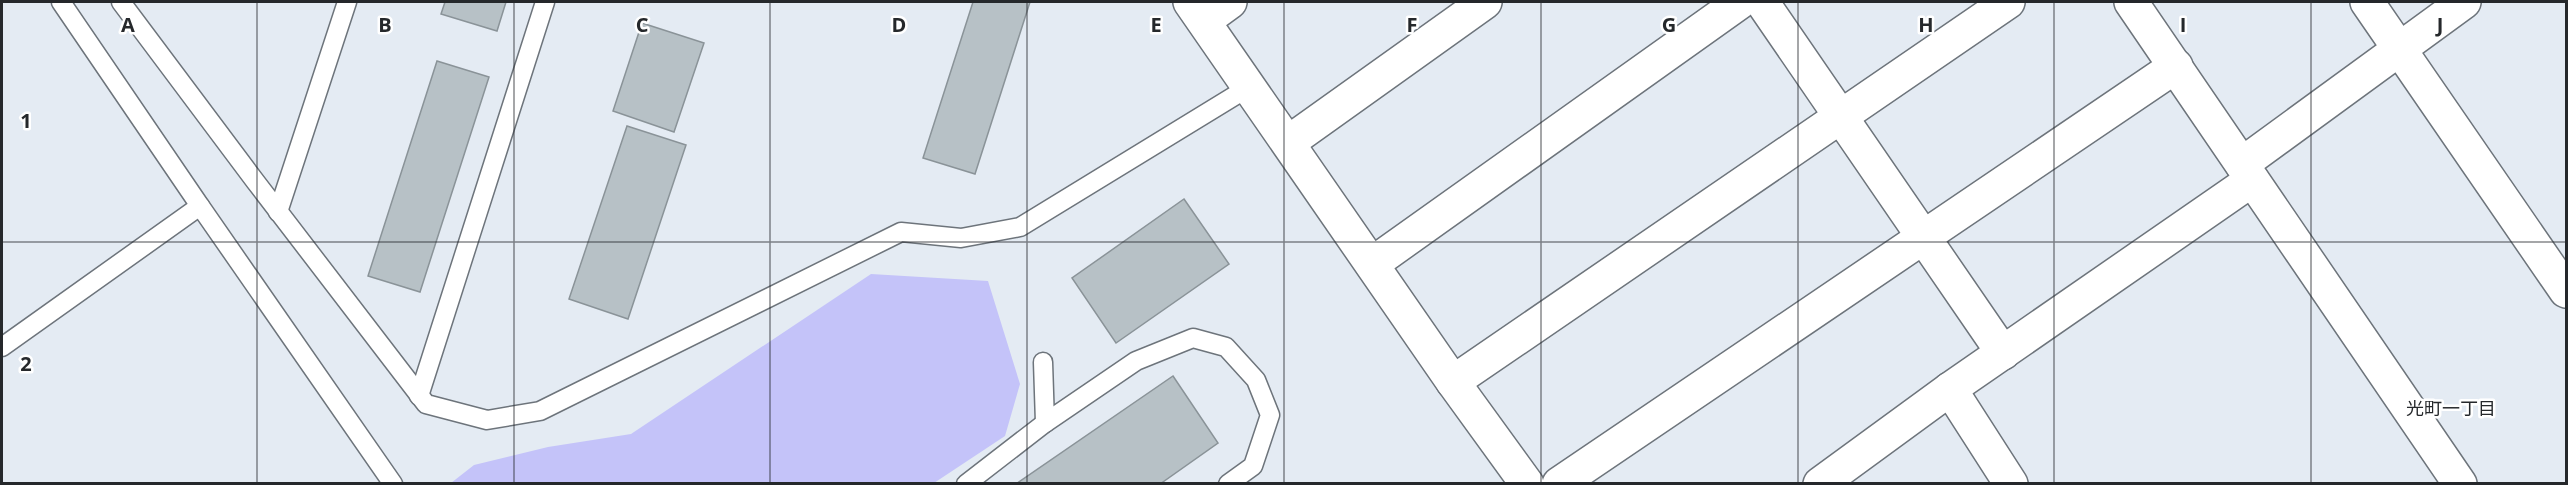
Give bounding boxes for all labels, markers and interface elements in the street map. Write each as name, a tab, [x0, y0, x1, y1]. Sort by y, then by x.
text: A	[121, 11, 135, 38]
text: B	[378, 11, 392, 38]
text: C	[636, 11, 649, 38]
text: D	[892, 11, 906, 38]
text: E	[1150, 11, 1162, 38]
text: F	[1407, 11, 1417, 38]
text: G	[1662, 11, 1676, 38]
text: H	[1918, 11, 1934, 38]
text: I	[2180, 11, 2186, 38]
text: J	[2435, 11, 2443, 38]
text: 1	[20, 107, 32, 134]
text: 2	[20, 350, 32, 377]
district label: 光町一丁目	[2406, 396, 2496, 420]

